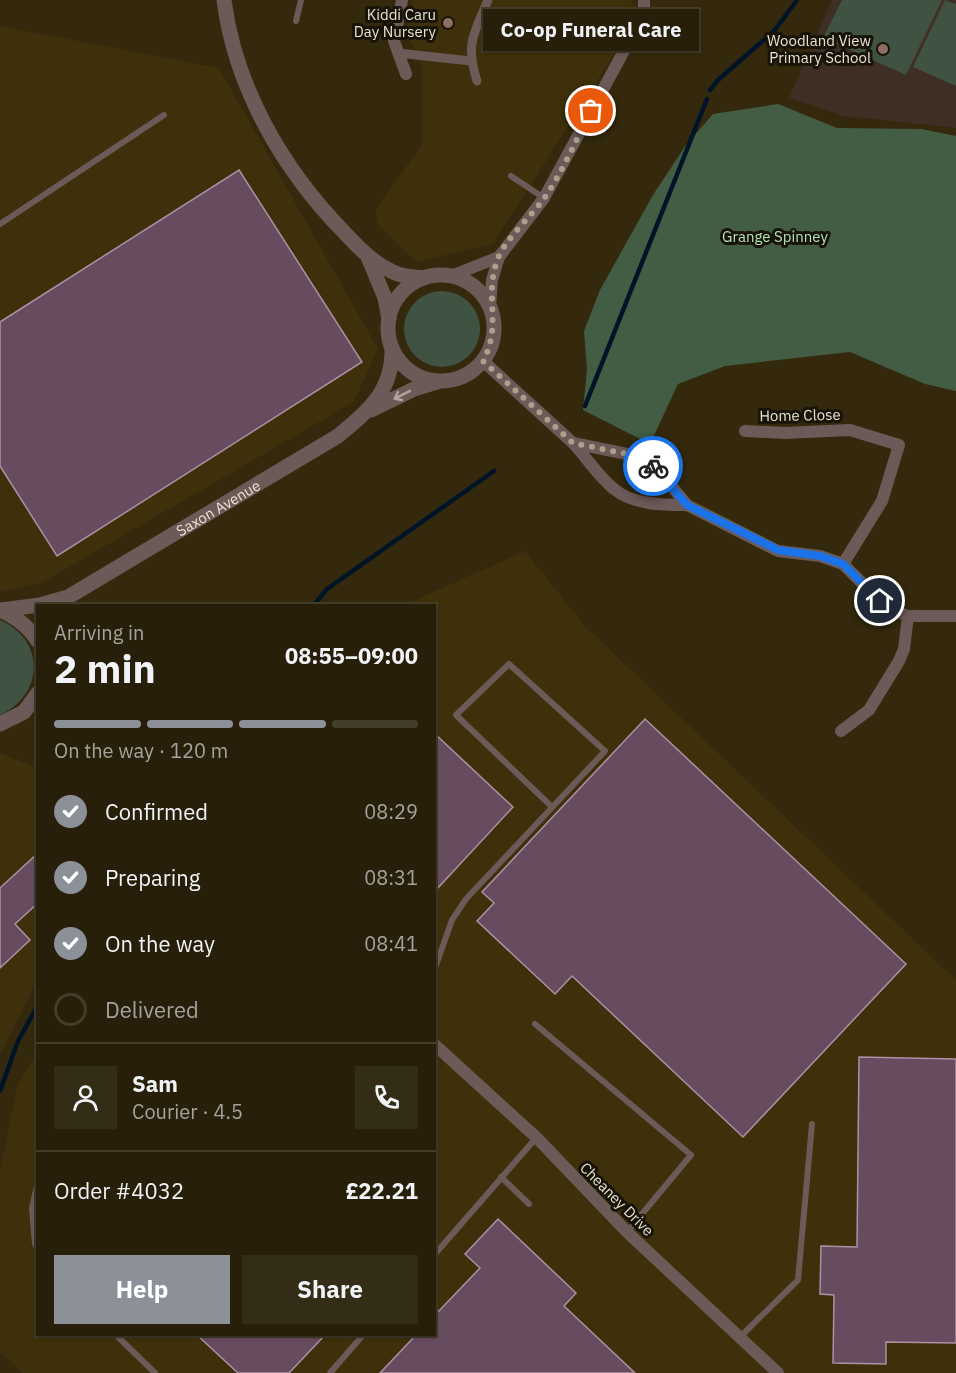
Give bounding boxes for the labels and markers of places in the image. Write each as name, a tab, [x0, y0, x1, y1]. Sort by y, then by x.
place label: Kiddi Caru Day Nursery	[354, 5, 437, 41]
callout: Co-op Funeral Care	[483, 9, 699, 51]
marker: Kiddi Caru Day Nursery	[441, 16, 455, 30]
place label: Woodland View Primary School	[767, 31, 871, 67]
marker: Woodland View Primary School	[876, 42, 890, 56]
pin	[565, 85, 616, 136]
pin	[854, 575, 905, 626]

